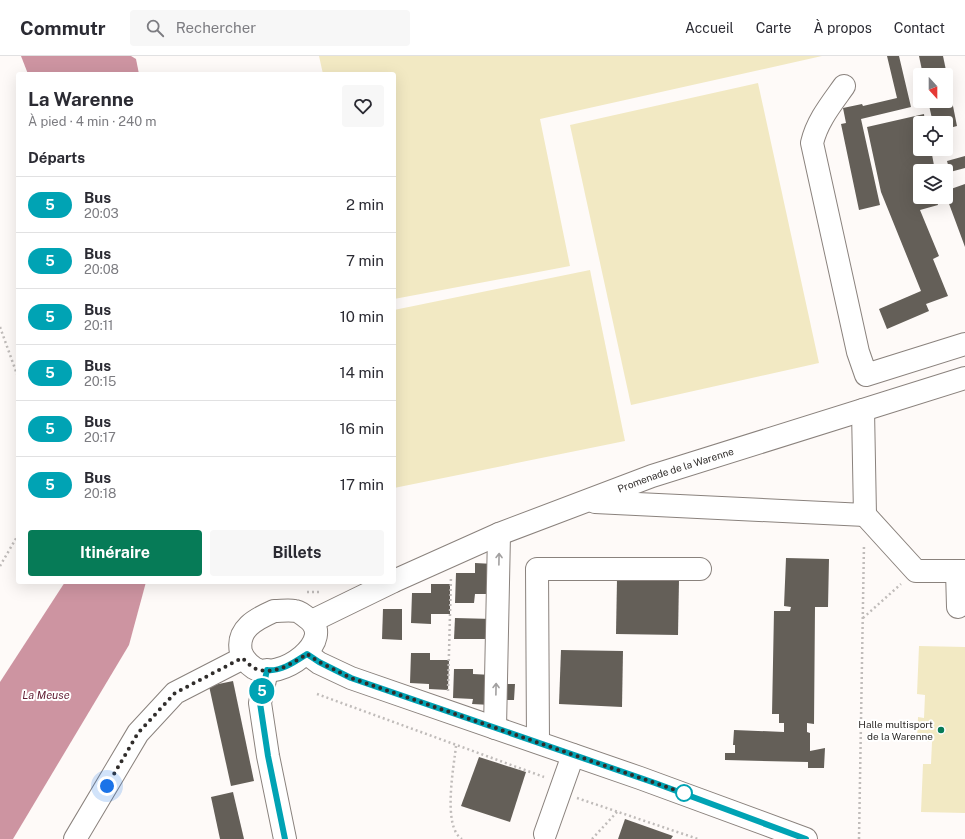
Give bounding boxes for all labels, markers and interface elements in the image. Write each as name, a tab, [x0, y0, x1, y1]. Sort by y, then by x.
search box	[130, 10, 410, 46]
text: Commutr	[20, 17, 106, 39]
icon: search	[144, 17, 166, 39]
text: Rechercher	[176, 19, 256, 36]
text: Accueil	[685, 20, 734, 36]
text: Carte	[756, 20, 792, 36]
text: À propos	[814, 20, 872, 36]
text: Contact	[894, 20, 945, 36]
north arrow	[913, 68, 953, 108]
map controls	[913, 68, 953, 204]
button: heart	[342, 85, 384, 127]
text: La Warenne	[28, 88, 134, 110]
text: À pied · 4 min · 240 m	[28, 114, 157, 129]
button: locate	[913, 116, 953, 156]
text: Départs	[28, 149, 85, 166]
button: layers	[913, 164, 953, 204]
text: Bus	[84, 189, 111, 206]
text: 2 min	[346, 196, 384, 213]
text: 5	[45, 197, 55, 213]
text: 20:03	[84, 206, 119, 221]
text: Bus	[84, 245, 111, 262]
text: 7 min	[346, 252, 384, 269]
text: 5	[45, 253, 55, 269]
text: 20:08	[84, 262, 119, 277]
text: Bus	[84, 301, 111, 318]
text: 10 min	[340, 308, 384, 325]
text: 5	[45, 309, 55, 325]
text: 20:11	[84, 318, 113, 333]
text: Bus	[84, 357, 111, 374]
text: 14 min	[339, 364, 384, 381]
text: 5	[45, 365, 55, 381]
text: 20:15	[84, 374, 116, 389]
text: Bus	[84, 413, 111, 430]
text: 16 min	[339, 420, 384, 437]
text: 5	[45, 421, 55, 437]
text: 20:17	[84, 430, 116, 445]
street label: Promenade de la Warenne	[616, 445, 735, 495]
text: Bus	[84, 469, 111, 486]
text: 17 min	[340, 476, 384, 493]
text: 5	[45, 477, 55, 493]
text: 20:18	[84, 486, 116, 501]
button: Itinéraire	[28, 530, 202, 576]
button: Billets	[210, 530, 384, 576]
one-way arrow	[495, 553, 503, 566]
line badge: 5	[249, 678, 275, 704]
text: 5	[257, 683, 267, 699]
one-way arrow	[492, 683, 499, 696]
water label: La Meuse	[22, 689, 70, 701]
place label: Halle multisport de la Warenne	[858, 718, 933, 742]
marker: Halle multisport de la Warenne	[936, 725, 946, 735]
your location	[97, 776, 117, 796]
unlabelled marker	[675, 784, 693, 802]

